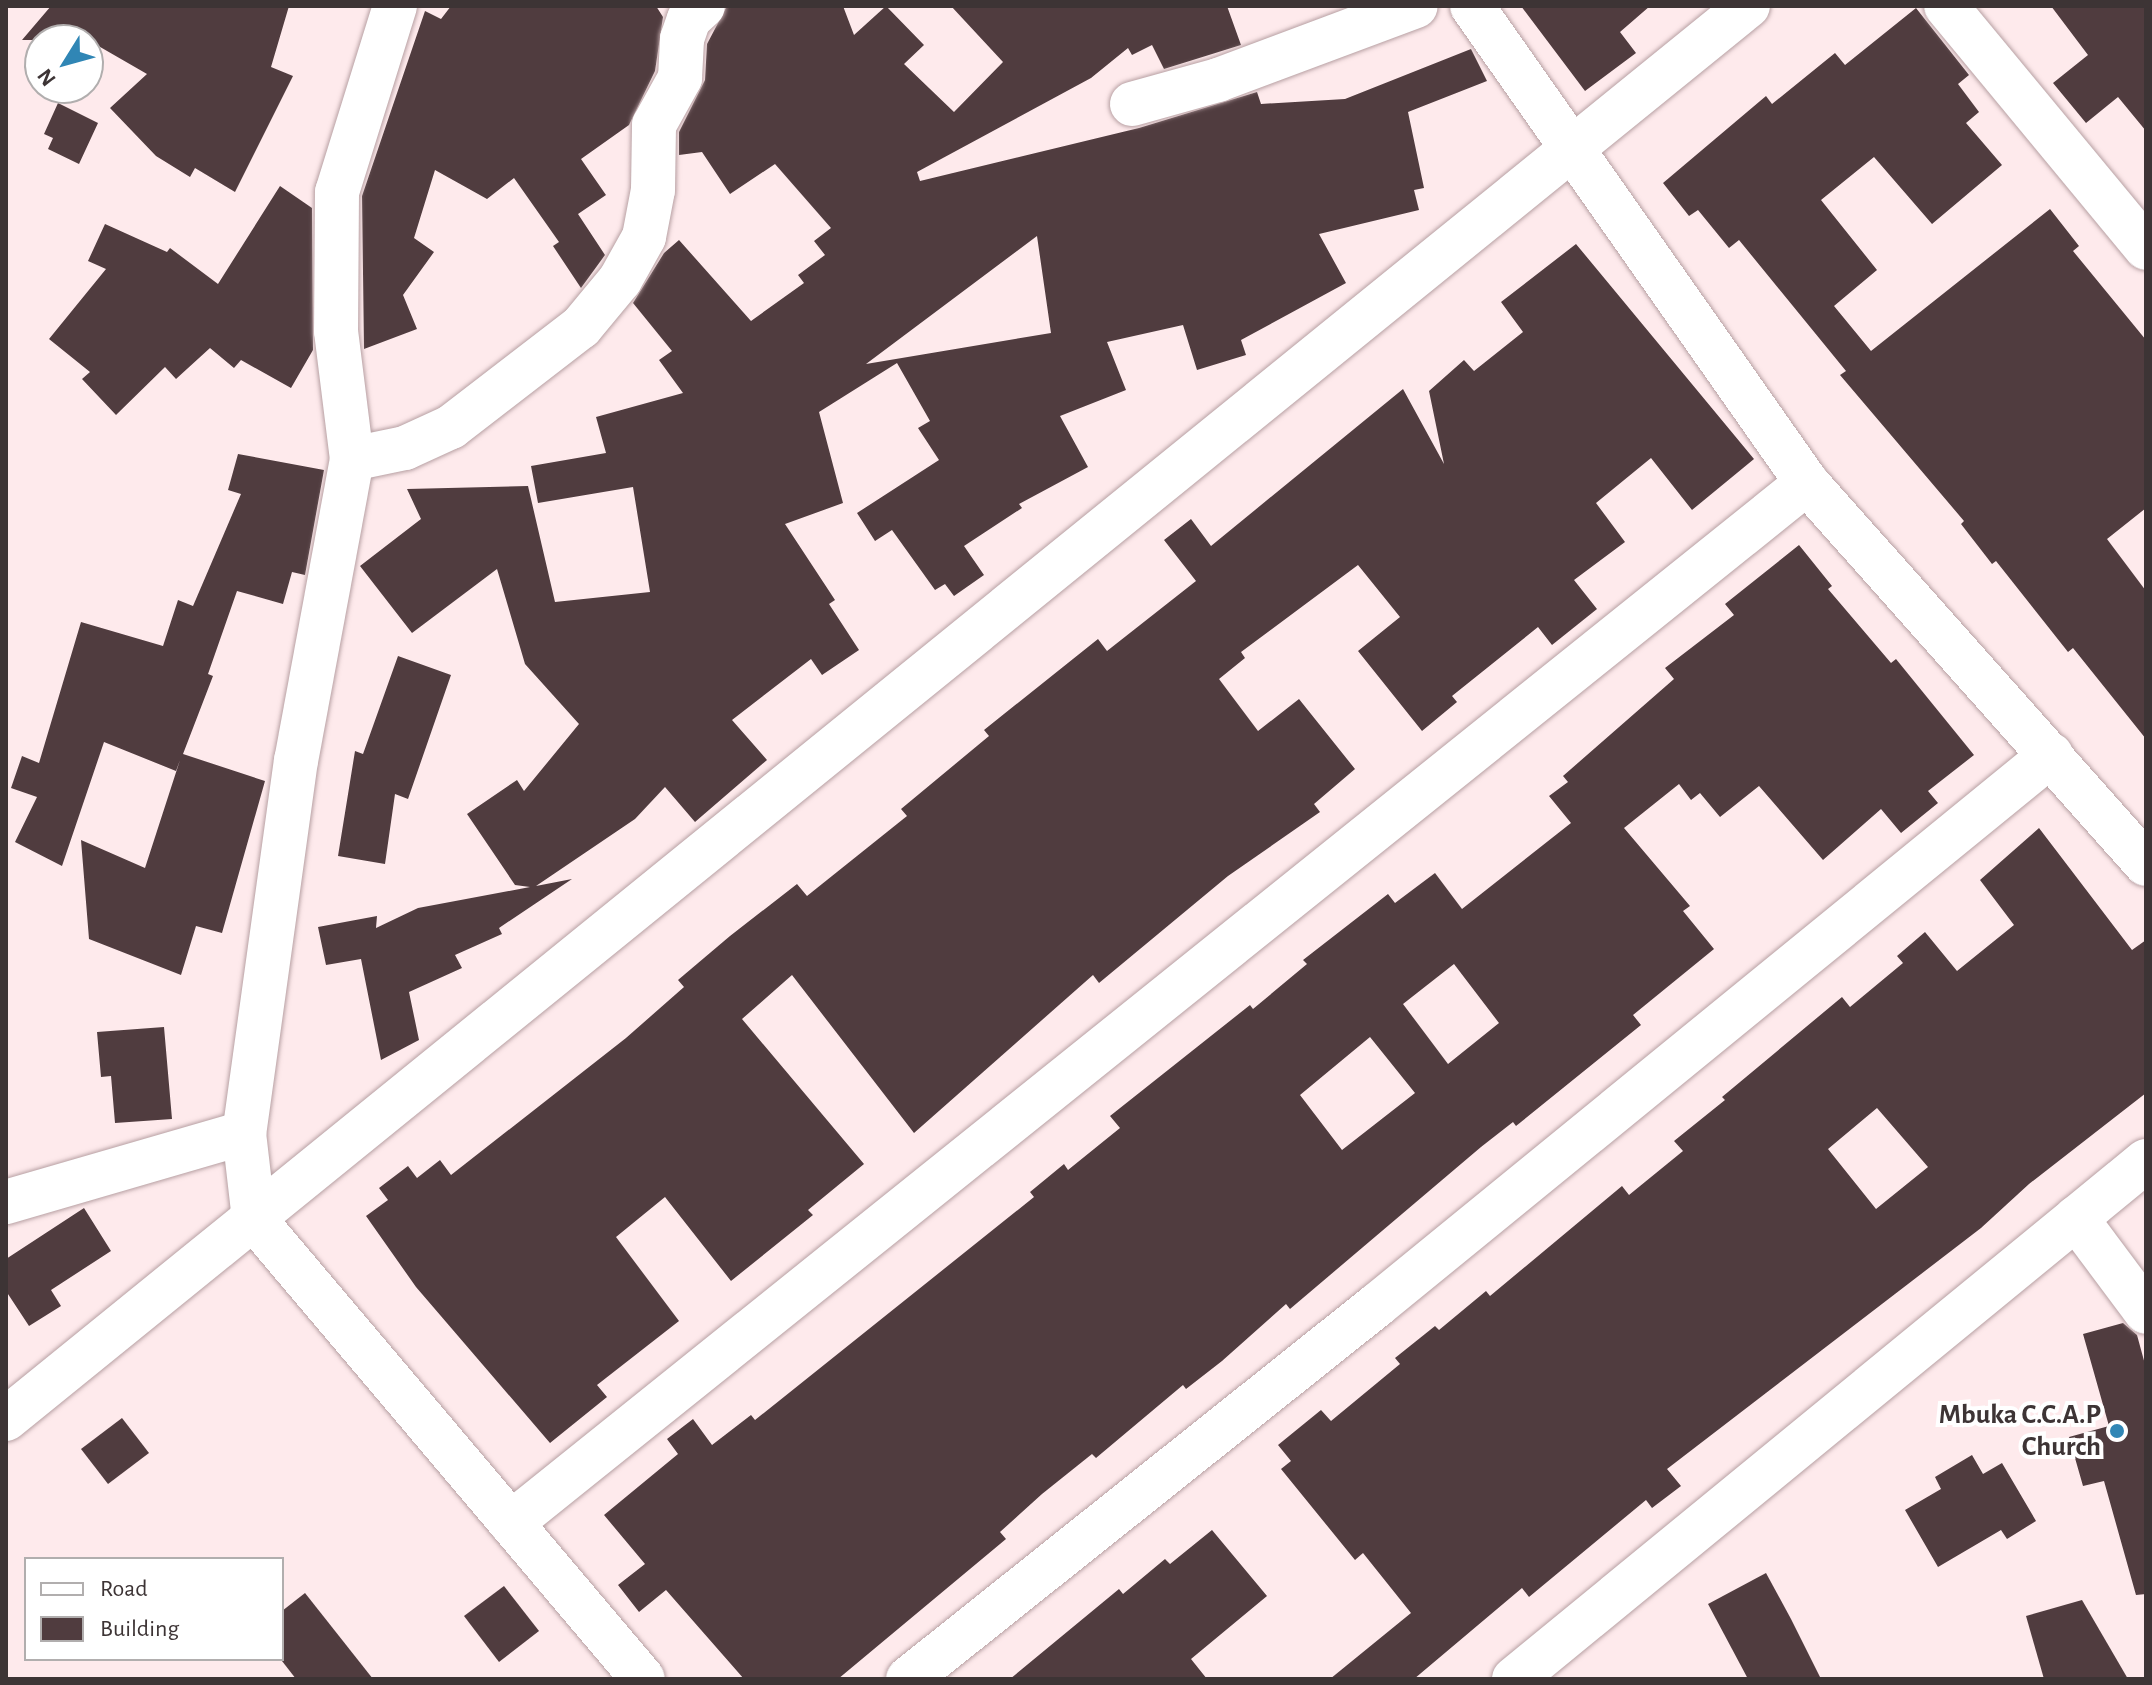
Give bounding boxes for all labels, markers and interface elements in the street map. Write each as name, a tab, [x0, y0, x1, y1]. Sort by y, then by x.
north arrow	[24, 24, 104, 104]
text: N	[33, 65, 60, 90]
place label: Mbuka C.C.A.P Church	[1939, 1398, 2101, 1464]
marker: Mbuka C.C.A.P Church	[2108, 1422, 2126, 1440]
legend	[24, 1557, 284, 1661]
text: Road	[100, 1577, 148, 1601]
text: Building	[100, 1617, 179, 1641]

